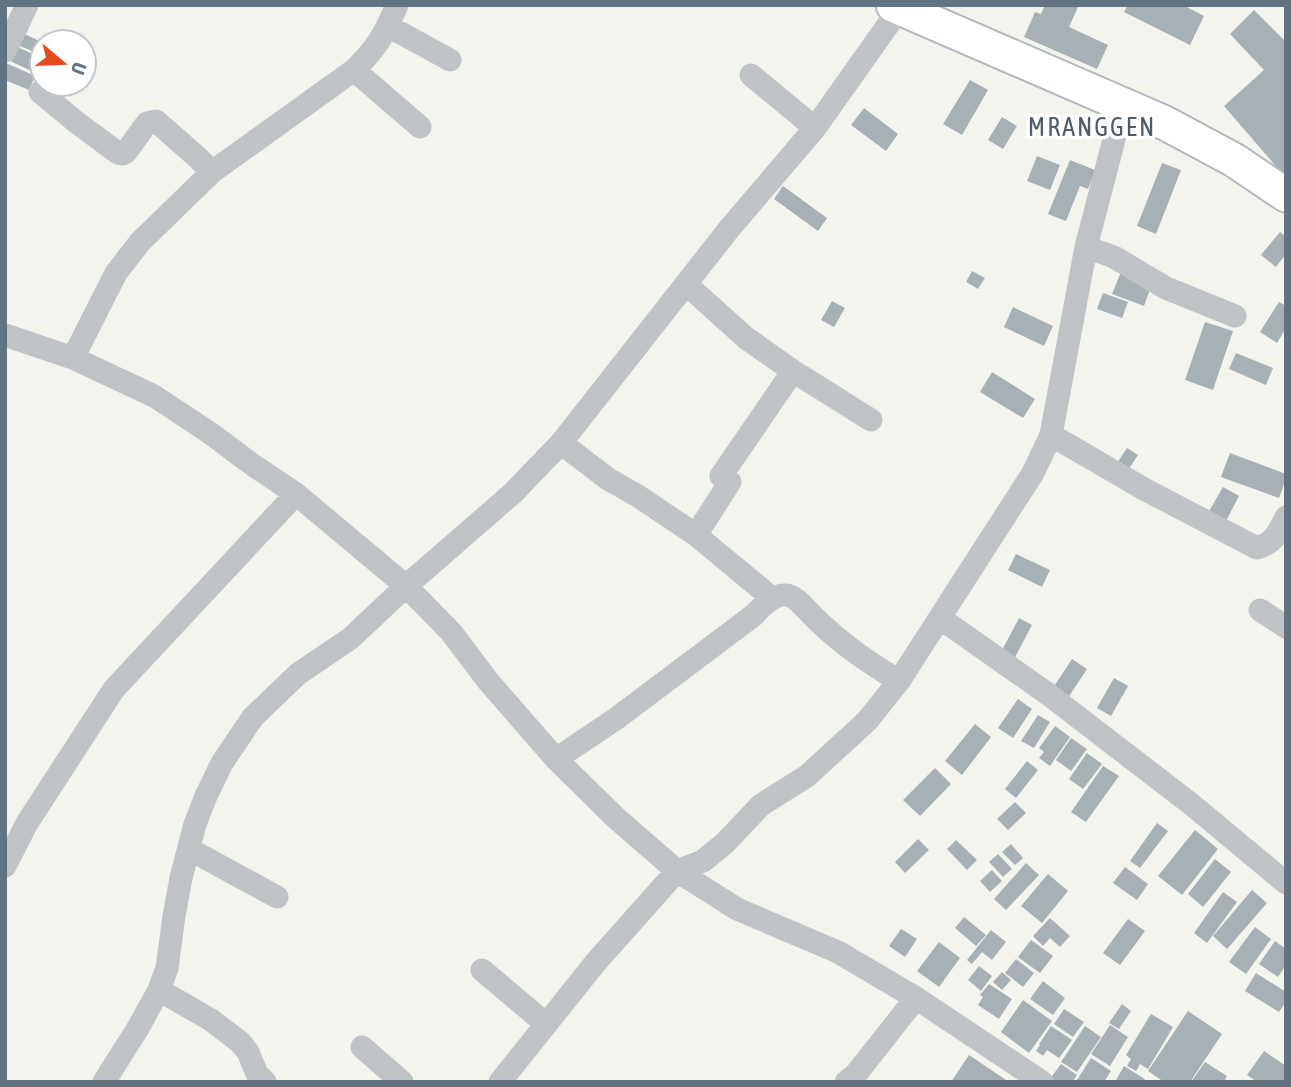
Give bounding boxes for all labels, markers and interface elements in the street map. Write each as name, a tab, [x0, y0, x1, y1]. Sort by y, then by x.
north arrow	[28, 28, 98, 98]
text: U	[67, 60, 91, 77]
district label: MRANGGEN	[1028, 112, 1156, 142]

